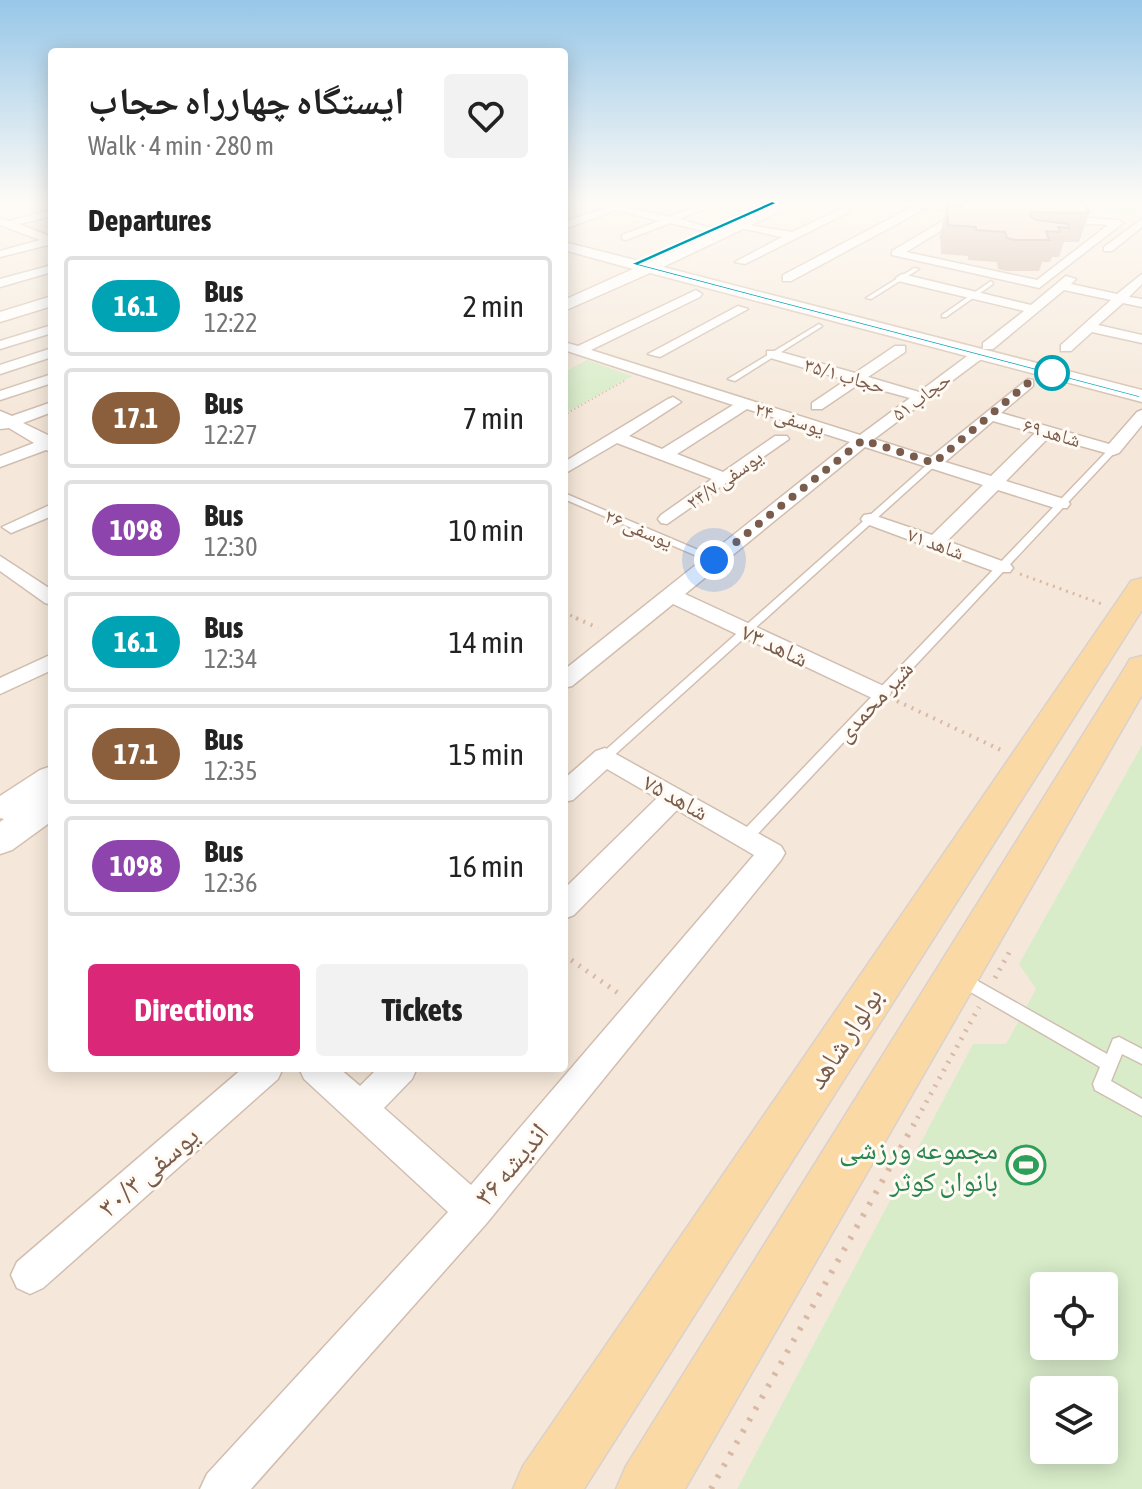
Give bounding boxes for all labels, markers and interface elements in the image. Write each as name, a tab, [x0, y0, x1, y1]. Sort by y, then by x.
button: heart	[444, 74, 528, 158]
text: ایستگاه چهارراه حجاب	[88, 79, 405, 122]
text: Walk · 4 min · 280 m	[88, 131, 274, 161]
text: Departures	[88, 203, 211, 237]
text: Bus	[204, 274, 243, 308]
text: 2 min	[463, 289, 524, 323]
text: 16.1	[114, 290, 158, 322]
text: 12:22	[204, 308, 258, 338]
street label: حجاب ۳۵/۱	[802, 353, 888, 398]
unlabelled marker	[1035, 356, 1069, 390]
street label: حجاب ۵۱	[887, 367, 956, 426]
text: Bus	[204, 386, 243, 420]
street label: یوسفی ۲۴	[752, 397, 828, 440]
text: 7 min	[463, 401, 524, 435]
text: 17.1	[114, 402, 158, 434]
street label: شاهد ۶۹	[1021, 413, 1083, 451]
text: 12:27	[204, 420, 258, 450]
street label: یوسفی ۲۴/۷	[682, 445, 767, 514]
text: Bus	[204, 498, 243, 532]
street label: یوسفی ۲۶	[601, 503, 676, 553]
text: 10 min	[449, 513, 524, 547]
text: 1098	[110, 514, 162, 546]
street label: شاهد ۷۱	[905, 522, 967, 564]
text: 12:30	[204, 532, 258, 562]
your location	[694, 540, 734, 580]
text: Bus	[204, 610, 243, 644]
street label: شاهد ۷۳	[737, 618, 813, 672]
text: 14 min	[449, 625, 524, 659]
text: 16.1	[114, 626, 158, 658]
text: 12:34	[204, 644, 258, 674]
street label: شیر محمدی	[830, 655, 919, 748]
text: Bus	[204, 722, 243, 756]
text: 15 min	[449, 737, 524, 771]
text: 17.1	[114, 738, 158, 770]
text: 12:35	[204, 756, 258, 786]
street label: شاهد ۷۵	[639, 768, 713, 826]
text: Bus	[204, 834, 243, 868]
text: 16 min	[449, 849, 524, 883]
text: 1098	[110, 850, 162, 882]
text: 12:36	[204, 868, 258, 898]
button: Directions	[88, 964, 300, 1056]
button: Tickets	[316, 964, 528, 1056]
street label: بولوار شاهد	[799, 981, 889, 1095]
street label: اندیشه ۳۶	[467, 1116, 555, 1212]
street label: یوسفی ۳۰/۳	[91, 1119, 206, 1225]
place label: مجموعه ورزشی بانوان کوثر	[839, 1133, 998, 1198]
sports icon: مجموعه ورزشی بانوان کوثر	[1005, 1144, 1047, 1186]
map controls	[1030, 1272, 1118, 1464]
button: locate	[1030, 1272, 1118, 1360]
button: layers	[1030, 1376, 1118, 1464]

